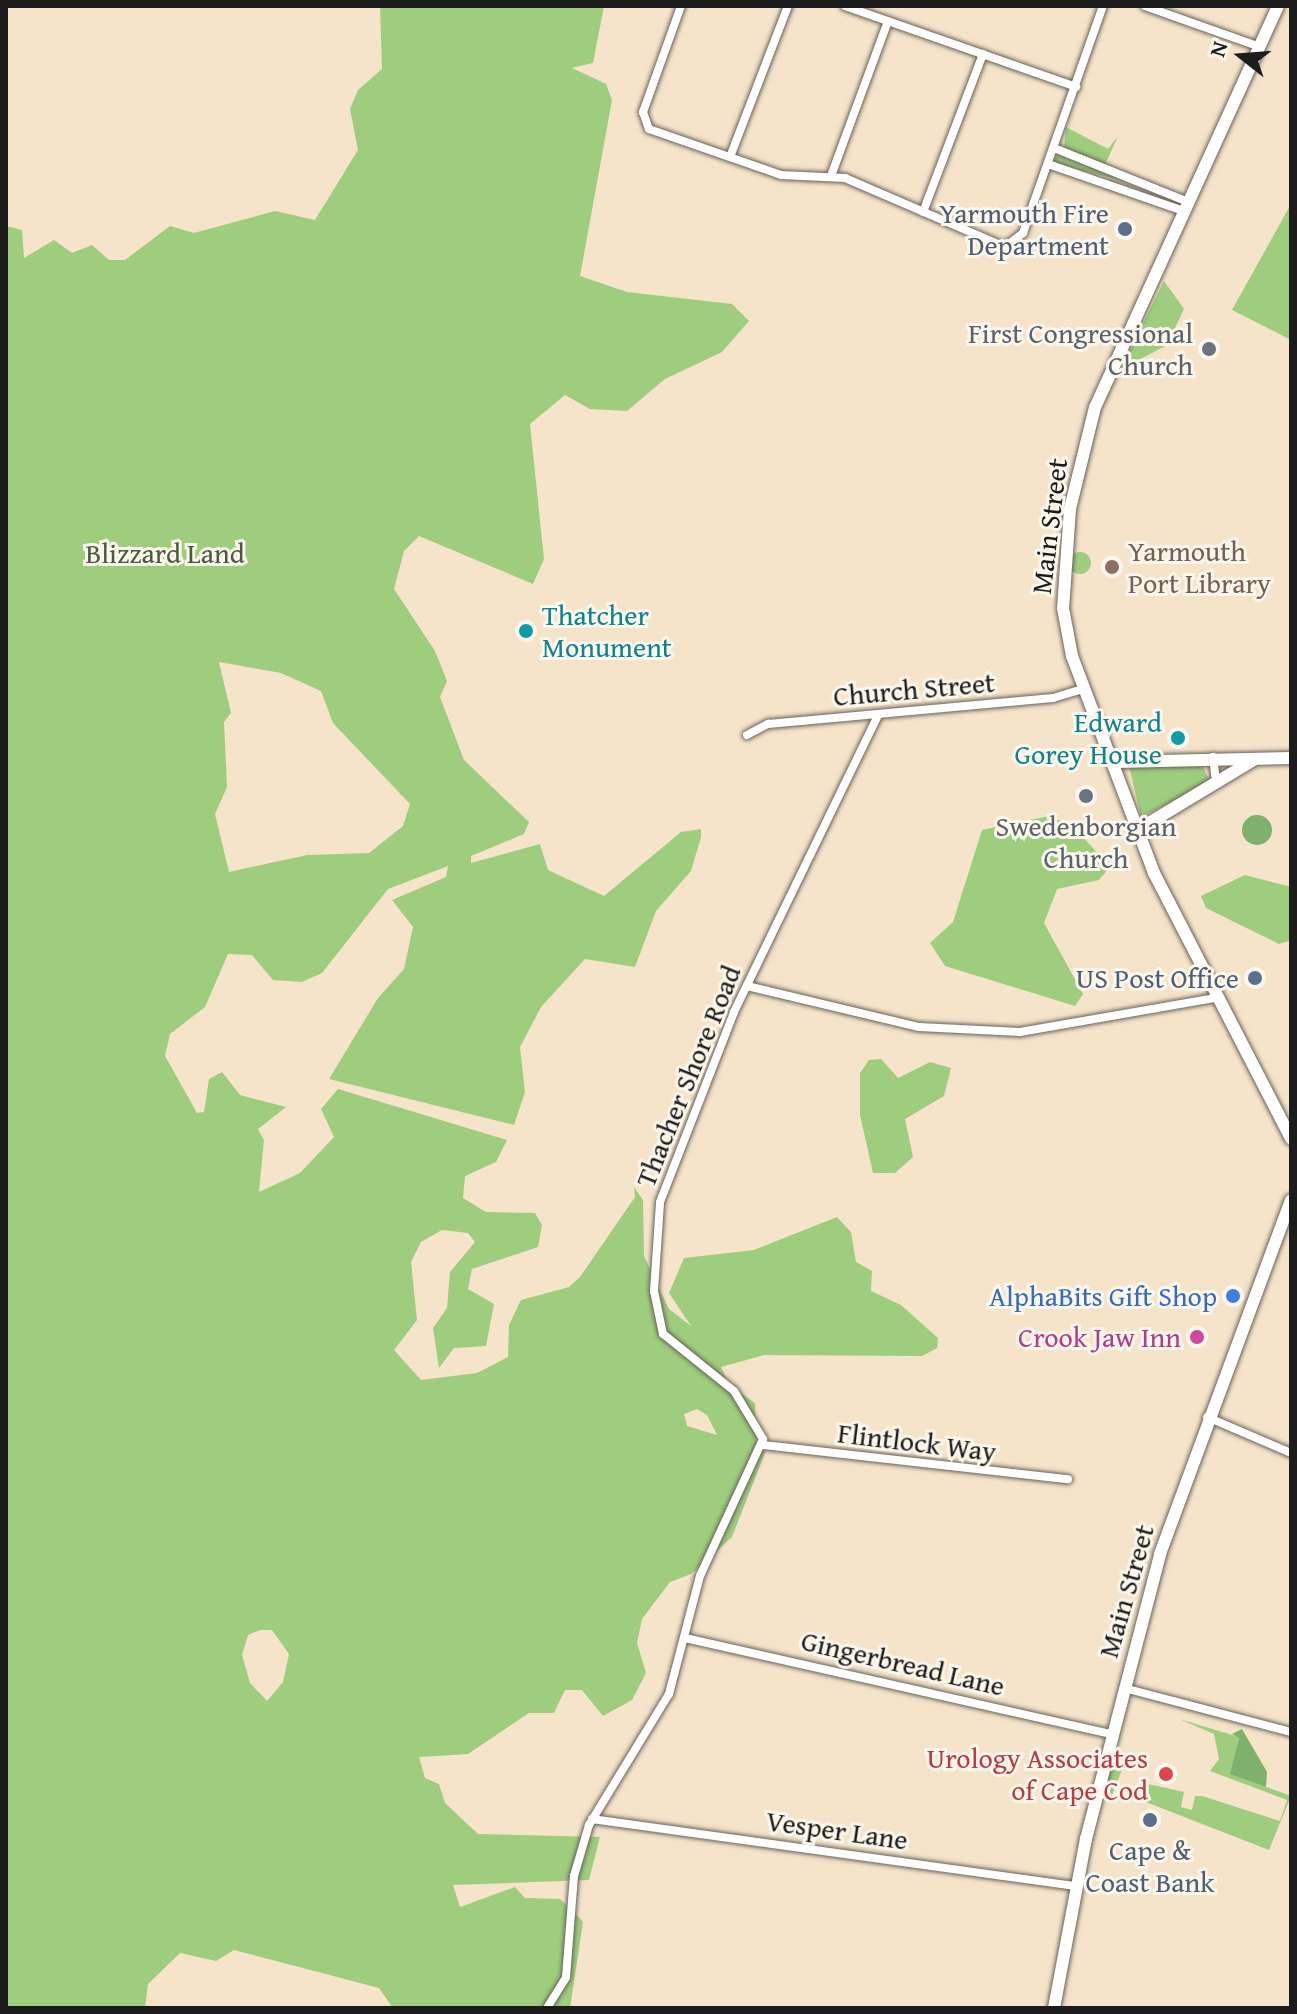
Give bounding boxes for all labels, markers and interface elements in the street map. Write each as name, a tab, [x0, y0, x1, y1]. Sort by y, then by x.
north arrow	[1201, 16, 1281, 96]
text: N	[1201, 37, 1236, 61]
place label: Yarmouth Fire Department	[939, 196, 1109, 262]
marker: Yarmouth Fire Department	[1116, 220, 1134, 238]
place label: First Congressional Church	[968, 316, 1193, 382]
marker: First Congressional Church	[1200, 340, 1218, 358]
street label: Main Street	[1024, 456, 1074, 596]
place label: Yarmouth Port Library	[1128, 534, 1271, 600]
park label: Blizzard Land	[85, 536, 245, 570]
marker: Yarmouth Port Library	[1103, 558, 1121, 576]
place label: Thatcher Monument	[542, 598, 672, 664]
marker: Thatcher Monument	[517, 622, 535, 640]
street label: Church Street	[832, 665, 996, 713]
place label: Edward Gorey House	[1015, 705, 1162, 771]
marker: Edward Gorey House	[1169, 729, 1187, 747]
marker: Swedenborgian Church	[1077, 787, 1095, 805]
place label: Swedenborgian Church	[995, 809, 1177, 875]
street label: Thacher Shore Road	[628, 960, 748, 1192]
place label: US Post Office	[1076, 961, 1239, 995]
marker: US Post Office	[1246, 969, 1264, 987]
place label: AlphaBits Gift Shop	[989, 1279, 1217, 1313]
marker: AlphaBits Gift Shop	[1224, 1287, 1242, 1305]
place label: Crook Jaw Inn	[1018, 1320, 1181, 1354]
marker: Crook Jaw Inn	[1188, 1328, 1206, 1346]
street label: Flintlock Way	[836, 1416, 998, 1468]
street label: Main Street	[1091, 1521, 1161, 1661]
street label: Gingerbread Lane	[798, 1623, 1008, 1703]
place label: Urology Associates of Cape Cod	[927, 1741, 1148, 1807]
marker: Urology Associates of Cape Cod	[1155, 1763, 1177, 1785]
street label: Vesper Lane	[764, 1803, 910, 1857]
marker: Cape & Coast Bank	[1141, 1811, 1159, 1829]
place label: Cape & Coast Bank	[1086, 1833, 1214, 1899]

